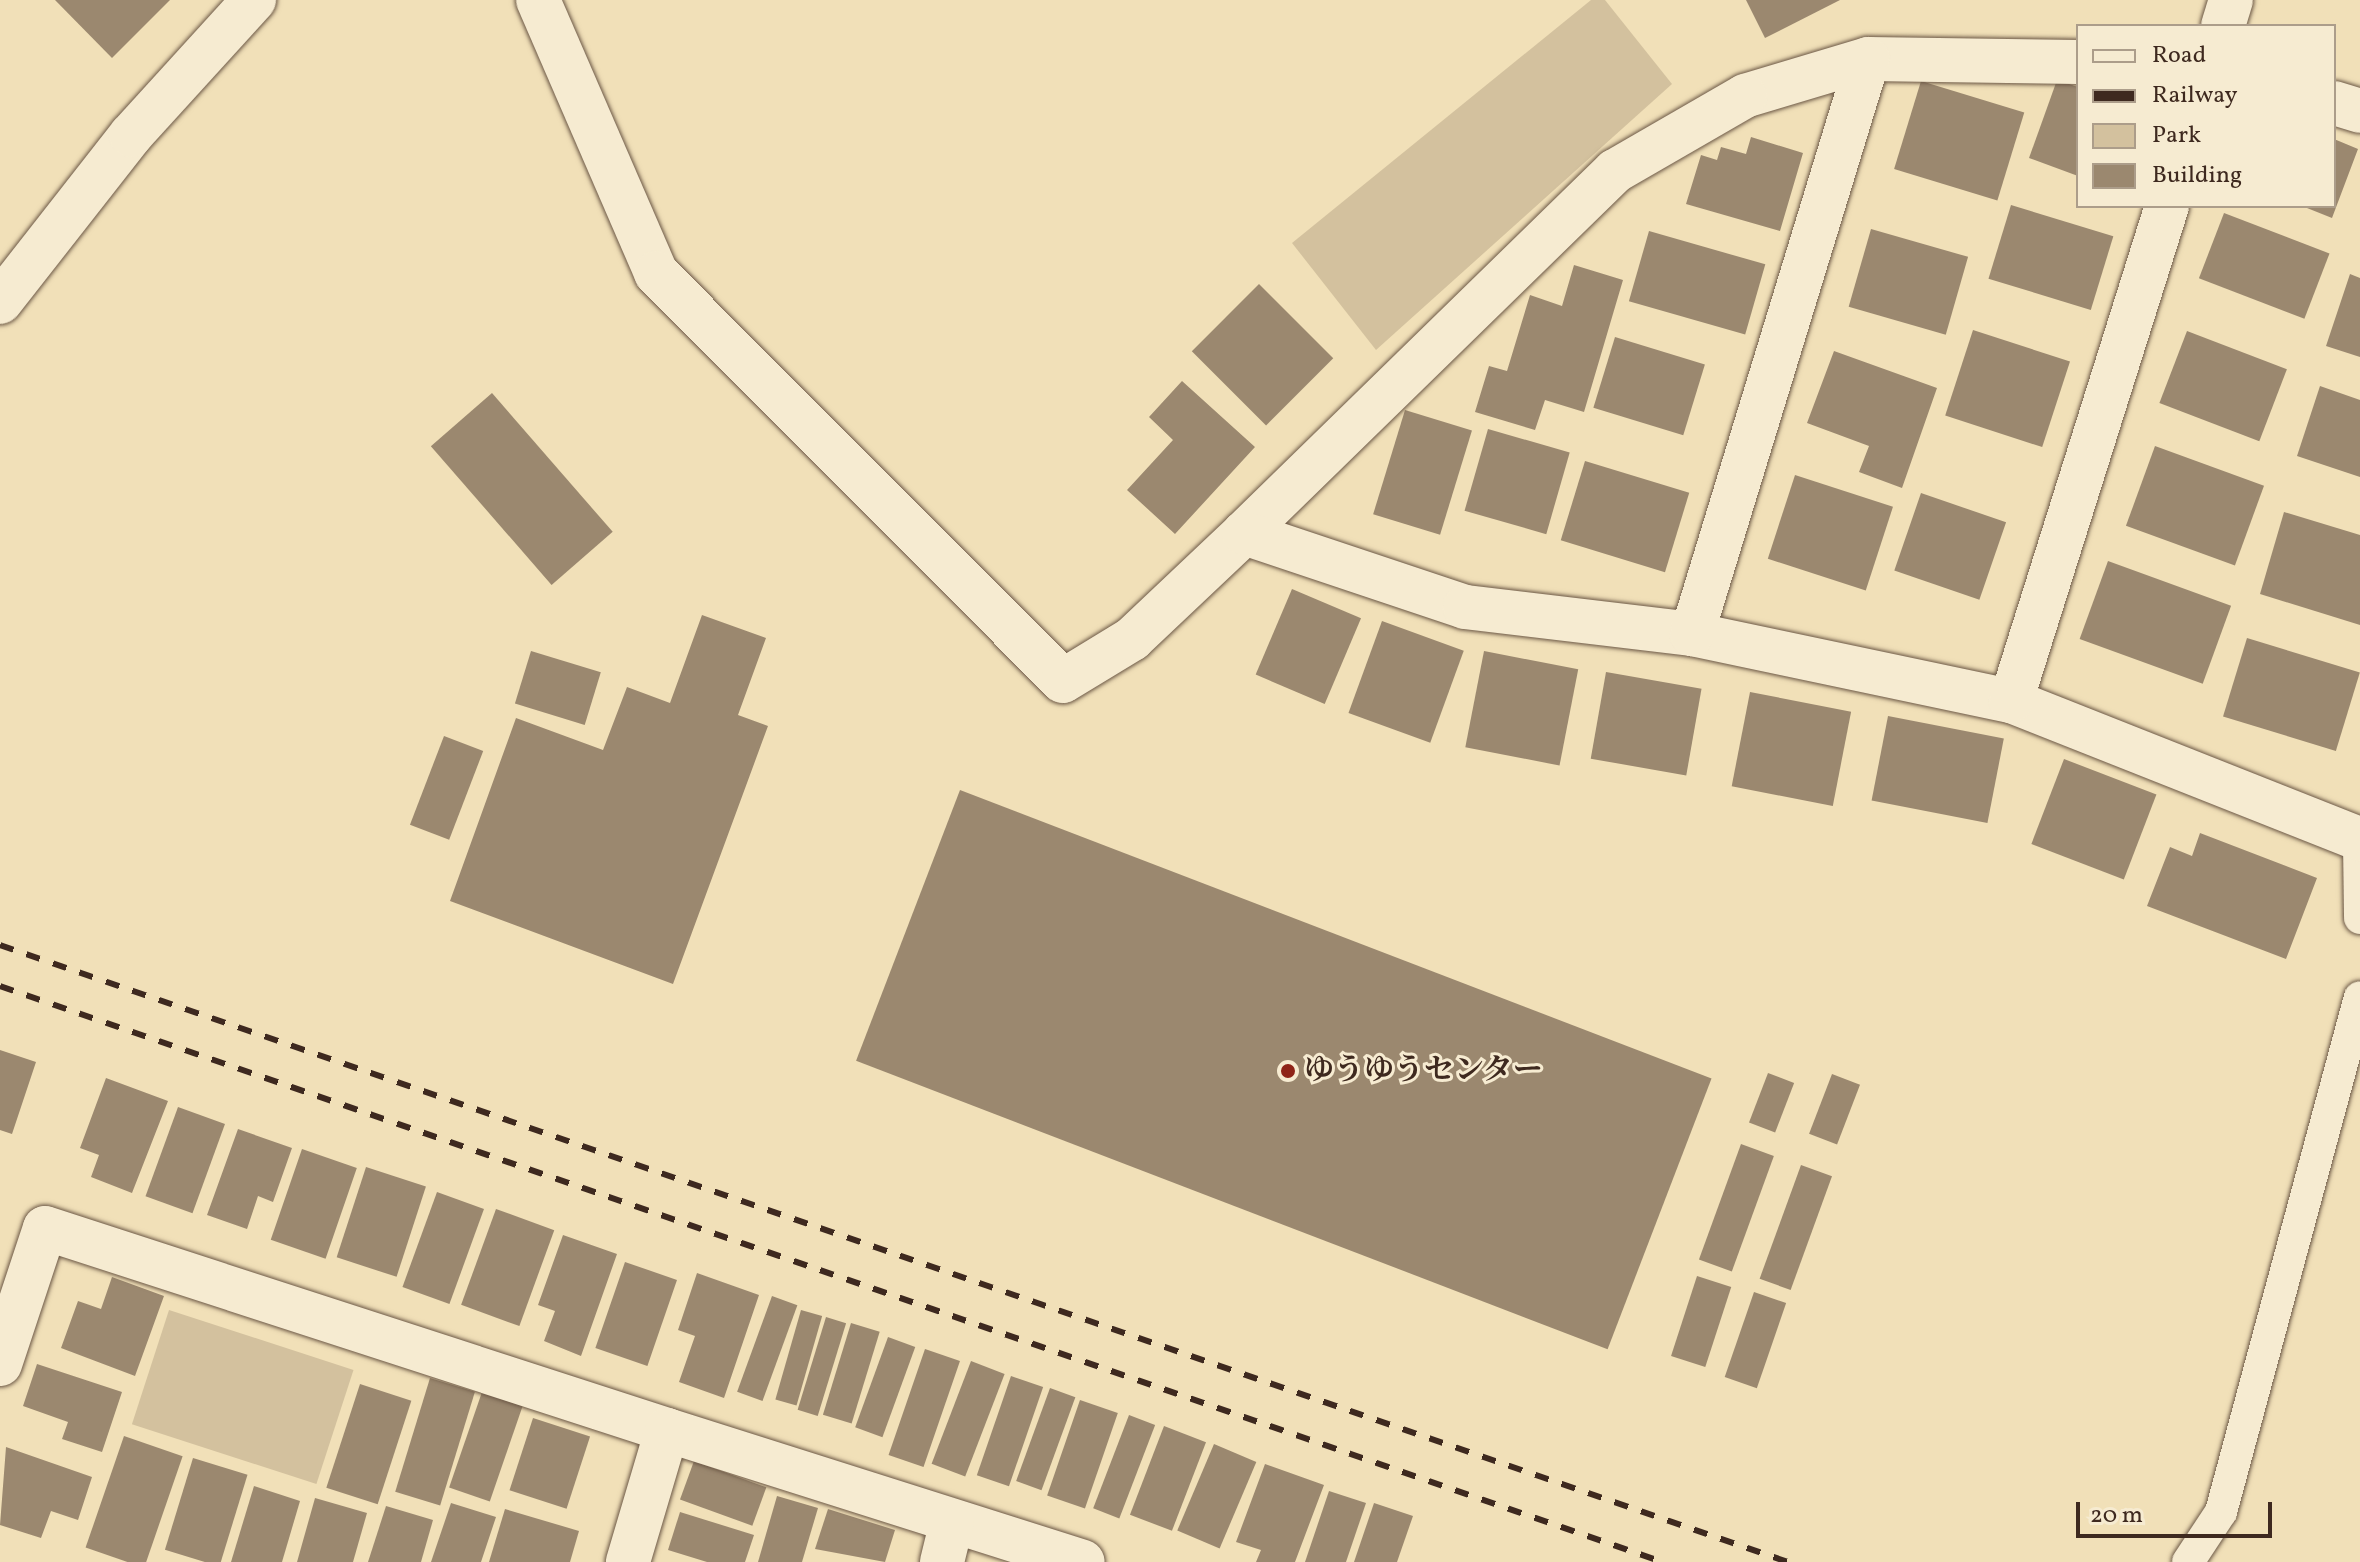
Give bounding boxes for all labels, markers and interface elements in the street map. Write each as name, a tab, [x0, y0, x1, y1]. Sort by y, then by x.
legend	[2076, 24, 2336, 208]
text: Road	[2152, 39, 2206, 73]
text: Railway	[2152, 79, 2238, 113]
text: Park	[2152, 119, 2201, 153]
text: Building	[2152, 159, 2242, 193]
place label: ゆうゆうセンター	[1304, 1053, 1544, 1089]
marker: ゆうゆうセンター	[1279, 1062, 1297, 1080]
scale bar	[2080, 1486, 2276, 1536]
text: 20 m	[2090, 1499, 2143, 1533]

